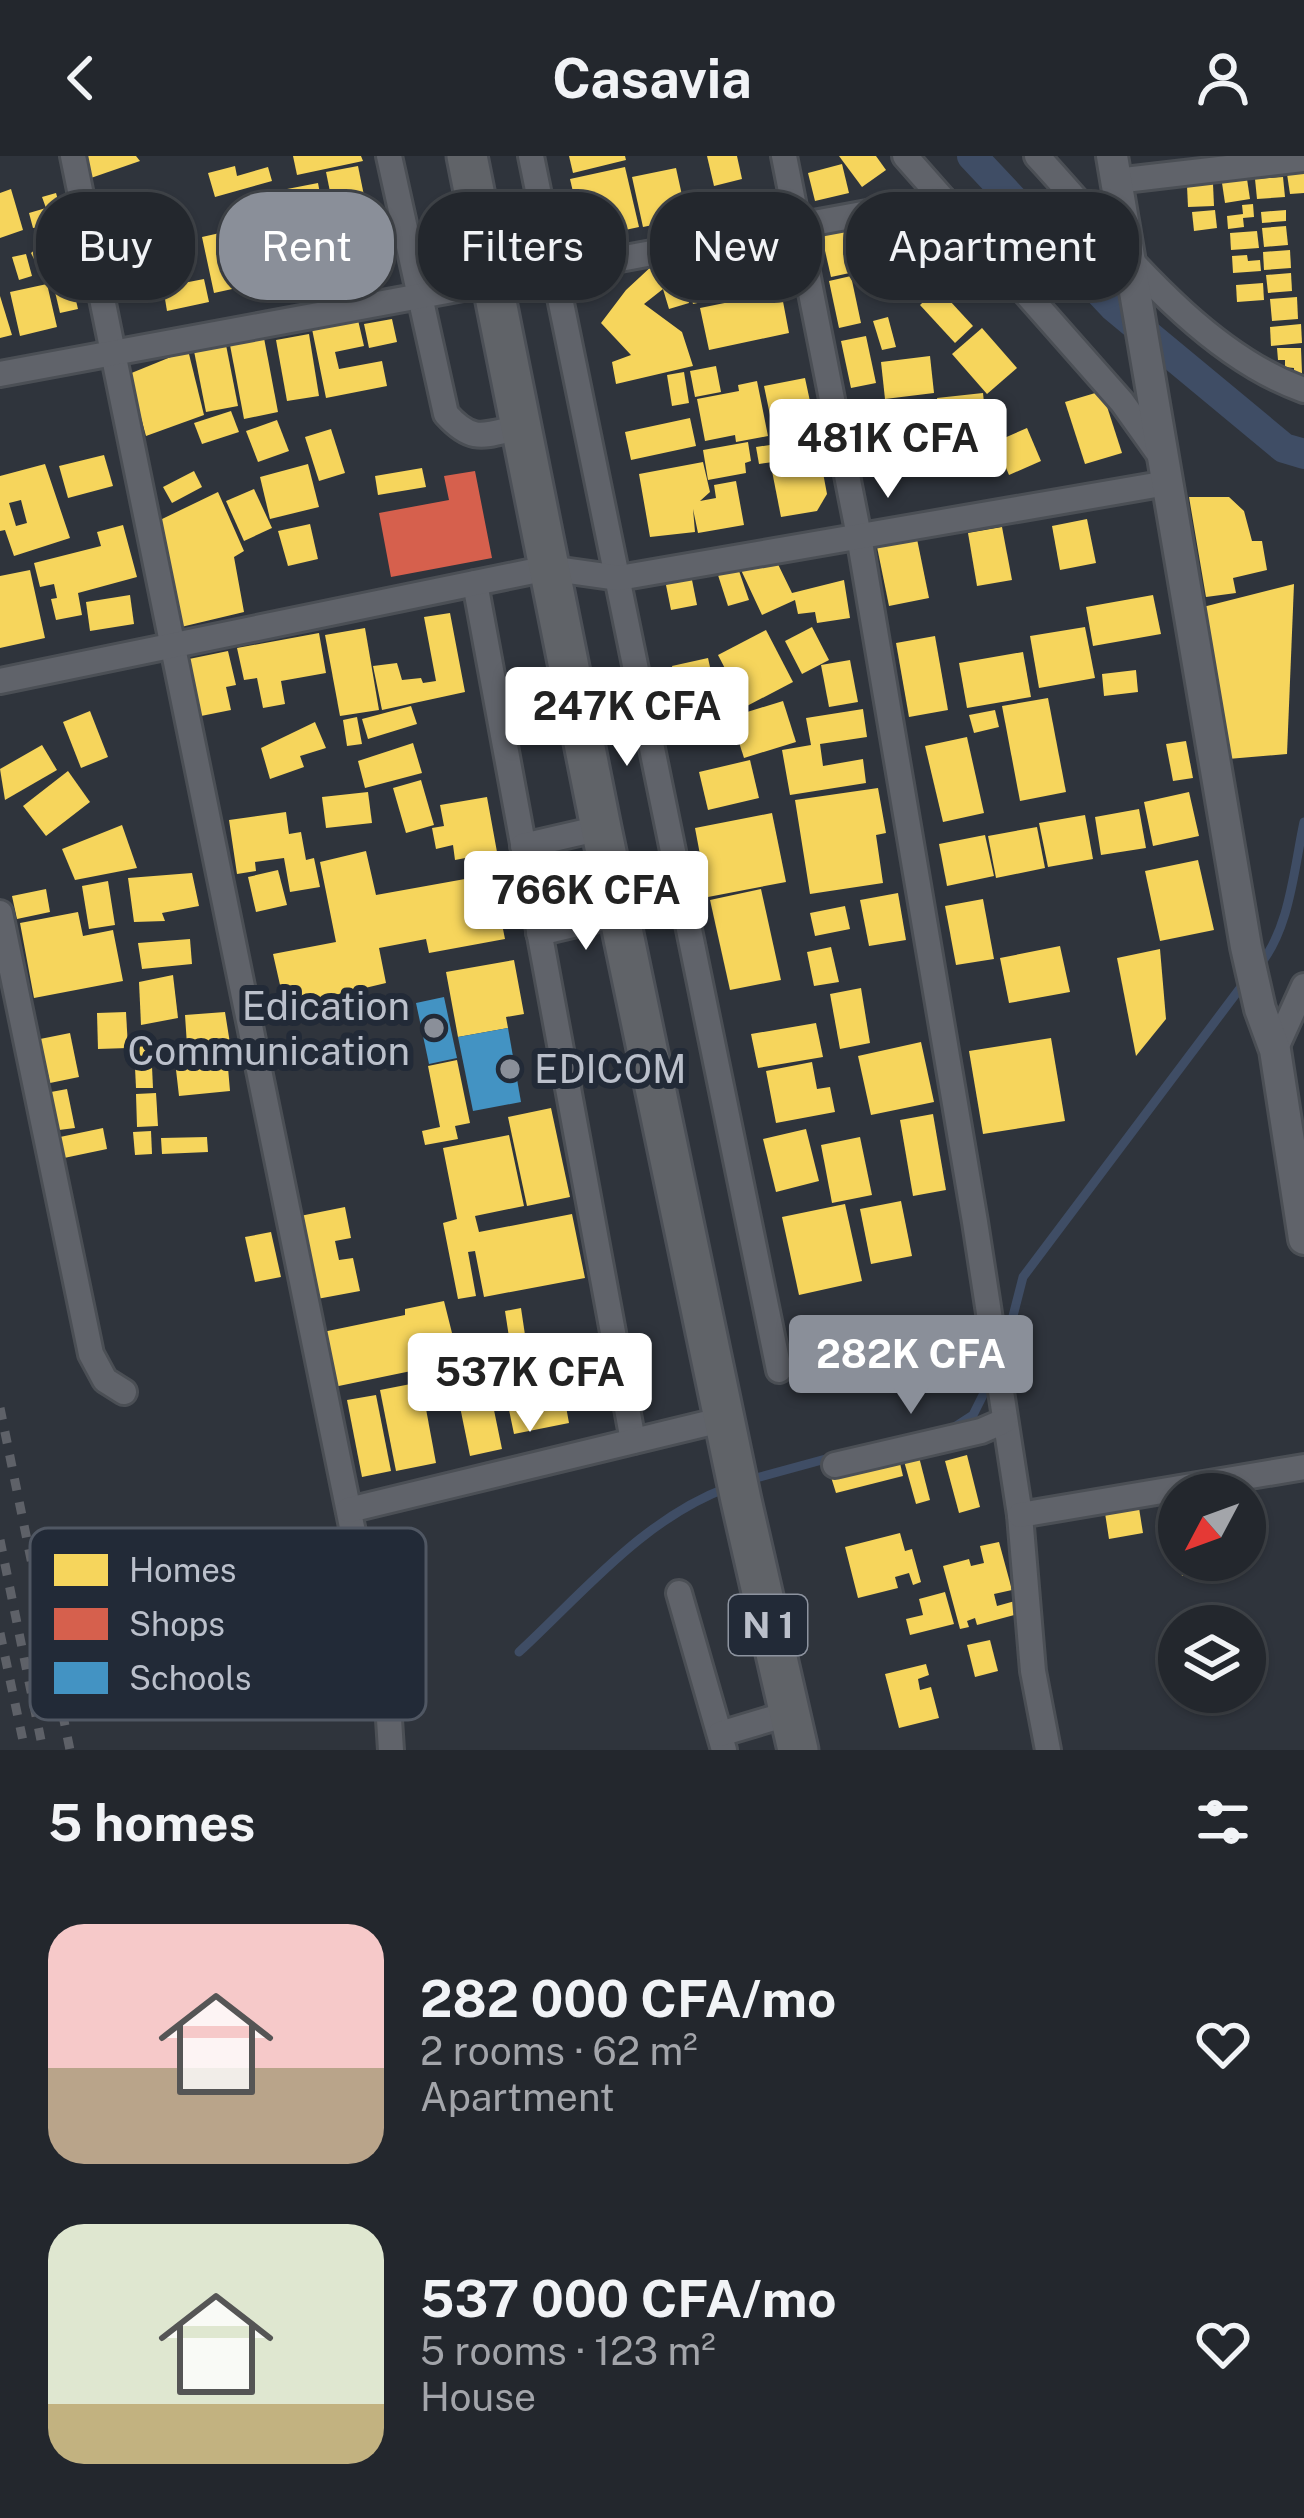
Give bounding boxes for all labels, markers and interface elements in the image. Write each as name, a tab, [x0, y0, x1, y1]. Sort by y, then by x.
icon: back	[48, 45, 114, 111]
icon: person	[1190, 45, 1256, 111]
text: Casavia	[552, 47, 752, 110]
chip: Buy	[36, 192, 195, 300]
chip: Rent	[219, 192, 394, 300]
chip: Filters	[418, 192, 626, 300]
chip: New	[650, 192, 822, 300]
chip: Apartment	[846, 192, 1139, 300]
pin: 481K CFA	[764, 399, 1012, 501]
text: 481K CFA	[797, 415, 979, 461]
pin: 247K CFA	[503, 667, 751, 769]
text: 247K CFA	[532, 683, 722, 729]
pin: 766K CFA	[462, 851, 710, 953]
text: 766K CFA	[491, 867, 681, 913]
place label: Edication Communication	[128, 983, 410, 1074]
marker: Edication Communication	[421, 1015, 447, 1041]
place label: EDICOM	[534, 1046, 687, 1092]
marker: EDICOM	[497, 1056, 523, 1082]
pin: 282K CFA	[787, 1315, 1035, 1417]
text: 282K CFA	[816, 1331, 1006, 1377]
pin: 537K CFA	[406, 1333, 654, 1435]
text: 537K CFA	[435, 1349, 625, 1395]
north arrow	[1158, 1473, 1266, 1581]
map controls	[1158, 1473, 1266, 1713]
legend	[30, 1528, 426, 1720]
text: Homes	[129, 1551, 237, 1589]
road number: N 1	[729, 1595, 807, 1655]
text: Shops	[129, 1605, 225, 1643]
button: layers	[1158, 1605, 1266, 1713]
text: Schools	[129, 1659, 251, 1697]
icon: filters	[1190, 1789, 1256, 1855]
text: 5 homes	[48, 1793, 255, 1852]
text: 282 000 CFA/mo	[420, 1969, 836, 2028]
icon: home	[144, 1972, 288, 2116]
icon: heart	[1190, 2011, 1256, 2077]
text: 2 rooms · 62 m²	[420, 2028, 698, 2074]
text: Apartment	[420, 2074, 615, 2120]
text: 537 000 CFA/mo	[420, 2269, 837, 2328]
icon: home	[144, 2272, 288, 2416]
icon: heart	[1190, 2311, 1256, 2377]
text: 5 rooms · 123 m²	[420, 2328, 716, 2374]
text: House	[420, 2374, 536, 2420]

